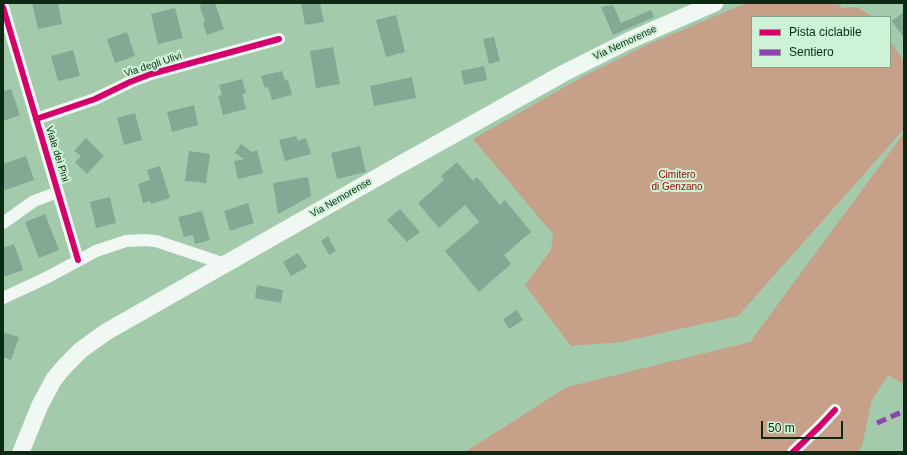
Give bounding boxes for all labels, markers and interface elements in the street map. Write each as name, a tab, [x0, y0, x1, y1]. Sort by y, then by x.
legend	[751, 16, 891, 68]
street label: Via Nemorense	[591, 23, 659, 63]
text: Pista ciclabile	[789, 25, 862, 39]
text: Sentiero	[789, 45, 834, 59]
street label: Via degli Ulivi	[123, 50, 183, 80]
street label: Viale dei Pini	[43, 125, 71, 183]
park label: Cimitero di Genzano	[651, 169, 703, 192]
street label: Via Nemorense	[308, 176, 374, 220]
scale bar	[763, 413, 845, 439]
text: 50 m	[768, 421, 795, 435]

